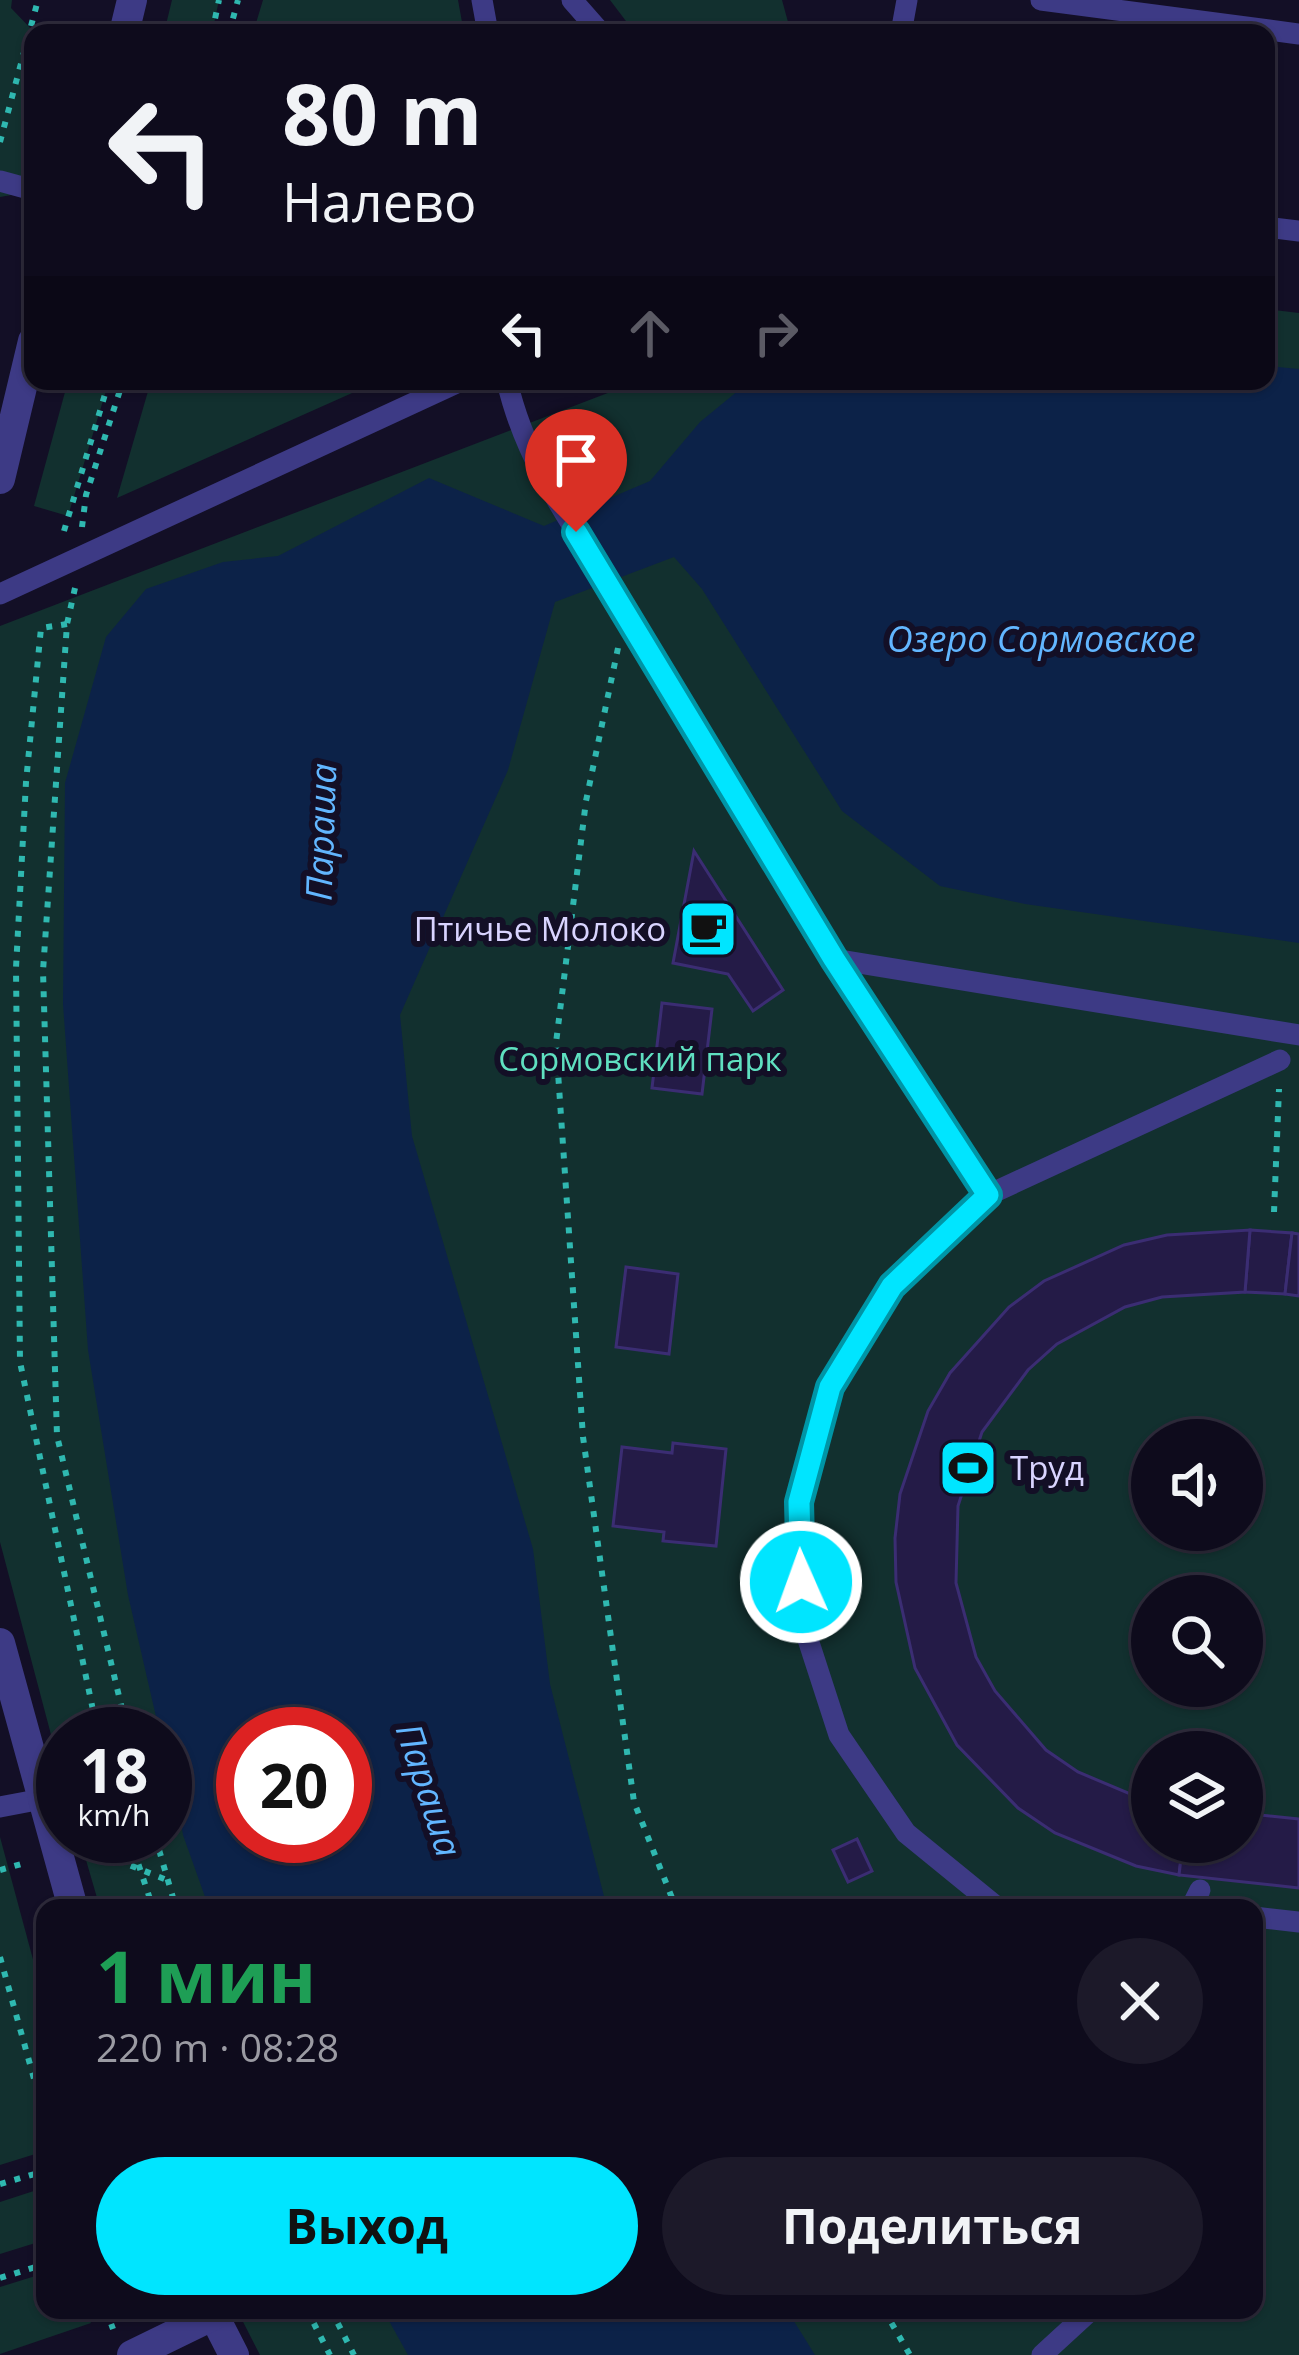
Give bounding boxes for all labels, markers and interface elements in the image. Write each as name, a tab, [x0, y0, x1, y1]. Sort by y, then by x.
text: 80 m	[282, 55, 482, 170]
icon: left	[84, 72, 240, 228]
text: Налево	[282, 164, 477, 238]
icon: left	[491, 300, 557, 366]
icon: ahead	[617, 300, 683, 366]
icon: right	[743, 300, 809, 366]
pin	[525, 409, 627, 532]
icon: arrive	[543, 427, 609, 493]
water label: Озеро Сормовское	[887, 614, 1195, 663]
water label: Параша	[294, 762, 347, 902]
cafe icon: Птичье Молоко	[677, 898, 739, 960]
place label: Птичье Молоко	[414, 906, 666, 951]
park label: Сормовский парк	[498, 1036, 782, 1081]
map controls	[1131, 1419, 1263, 1863]
button: sound	[1131, 1419, 1263, 1551]
sports icon: Труд	[937, 1437, 999, 1499]
place label: Труд	[1010, 1445, 1084, 1490]
position arrow	[738, 1519, 864, 1645]
button: search	[1131, 1575, 1263, 1707]
speed limit sign: 20	[216, 1707, 372, 1863]
water label: Параша	[385, 1717, 474, 1863]
text: 18	[80, 1729, 148, 1811]
button: layers	[1131, 1731, 1263, 1863]
text: km/h	[78, 1794, 150, 1835]
text: 1 мин	[96, 1926, 316, 2024]
button: close	[1077, 1938, 1203, 2064]
text: 220 m · 08:28	[96, 2020, 339, 2073]
button: Выход	[96, 2157, 638, 2295]
button: Поделиться	[662, 2157, 1203, 2295]

